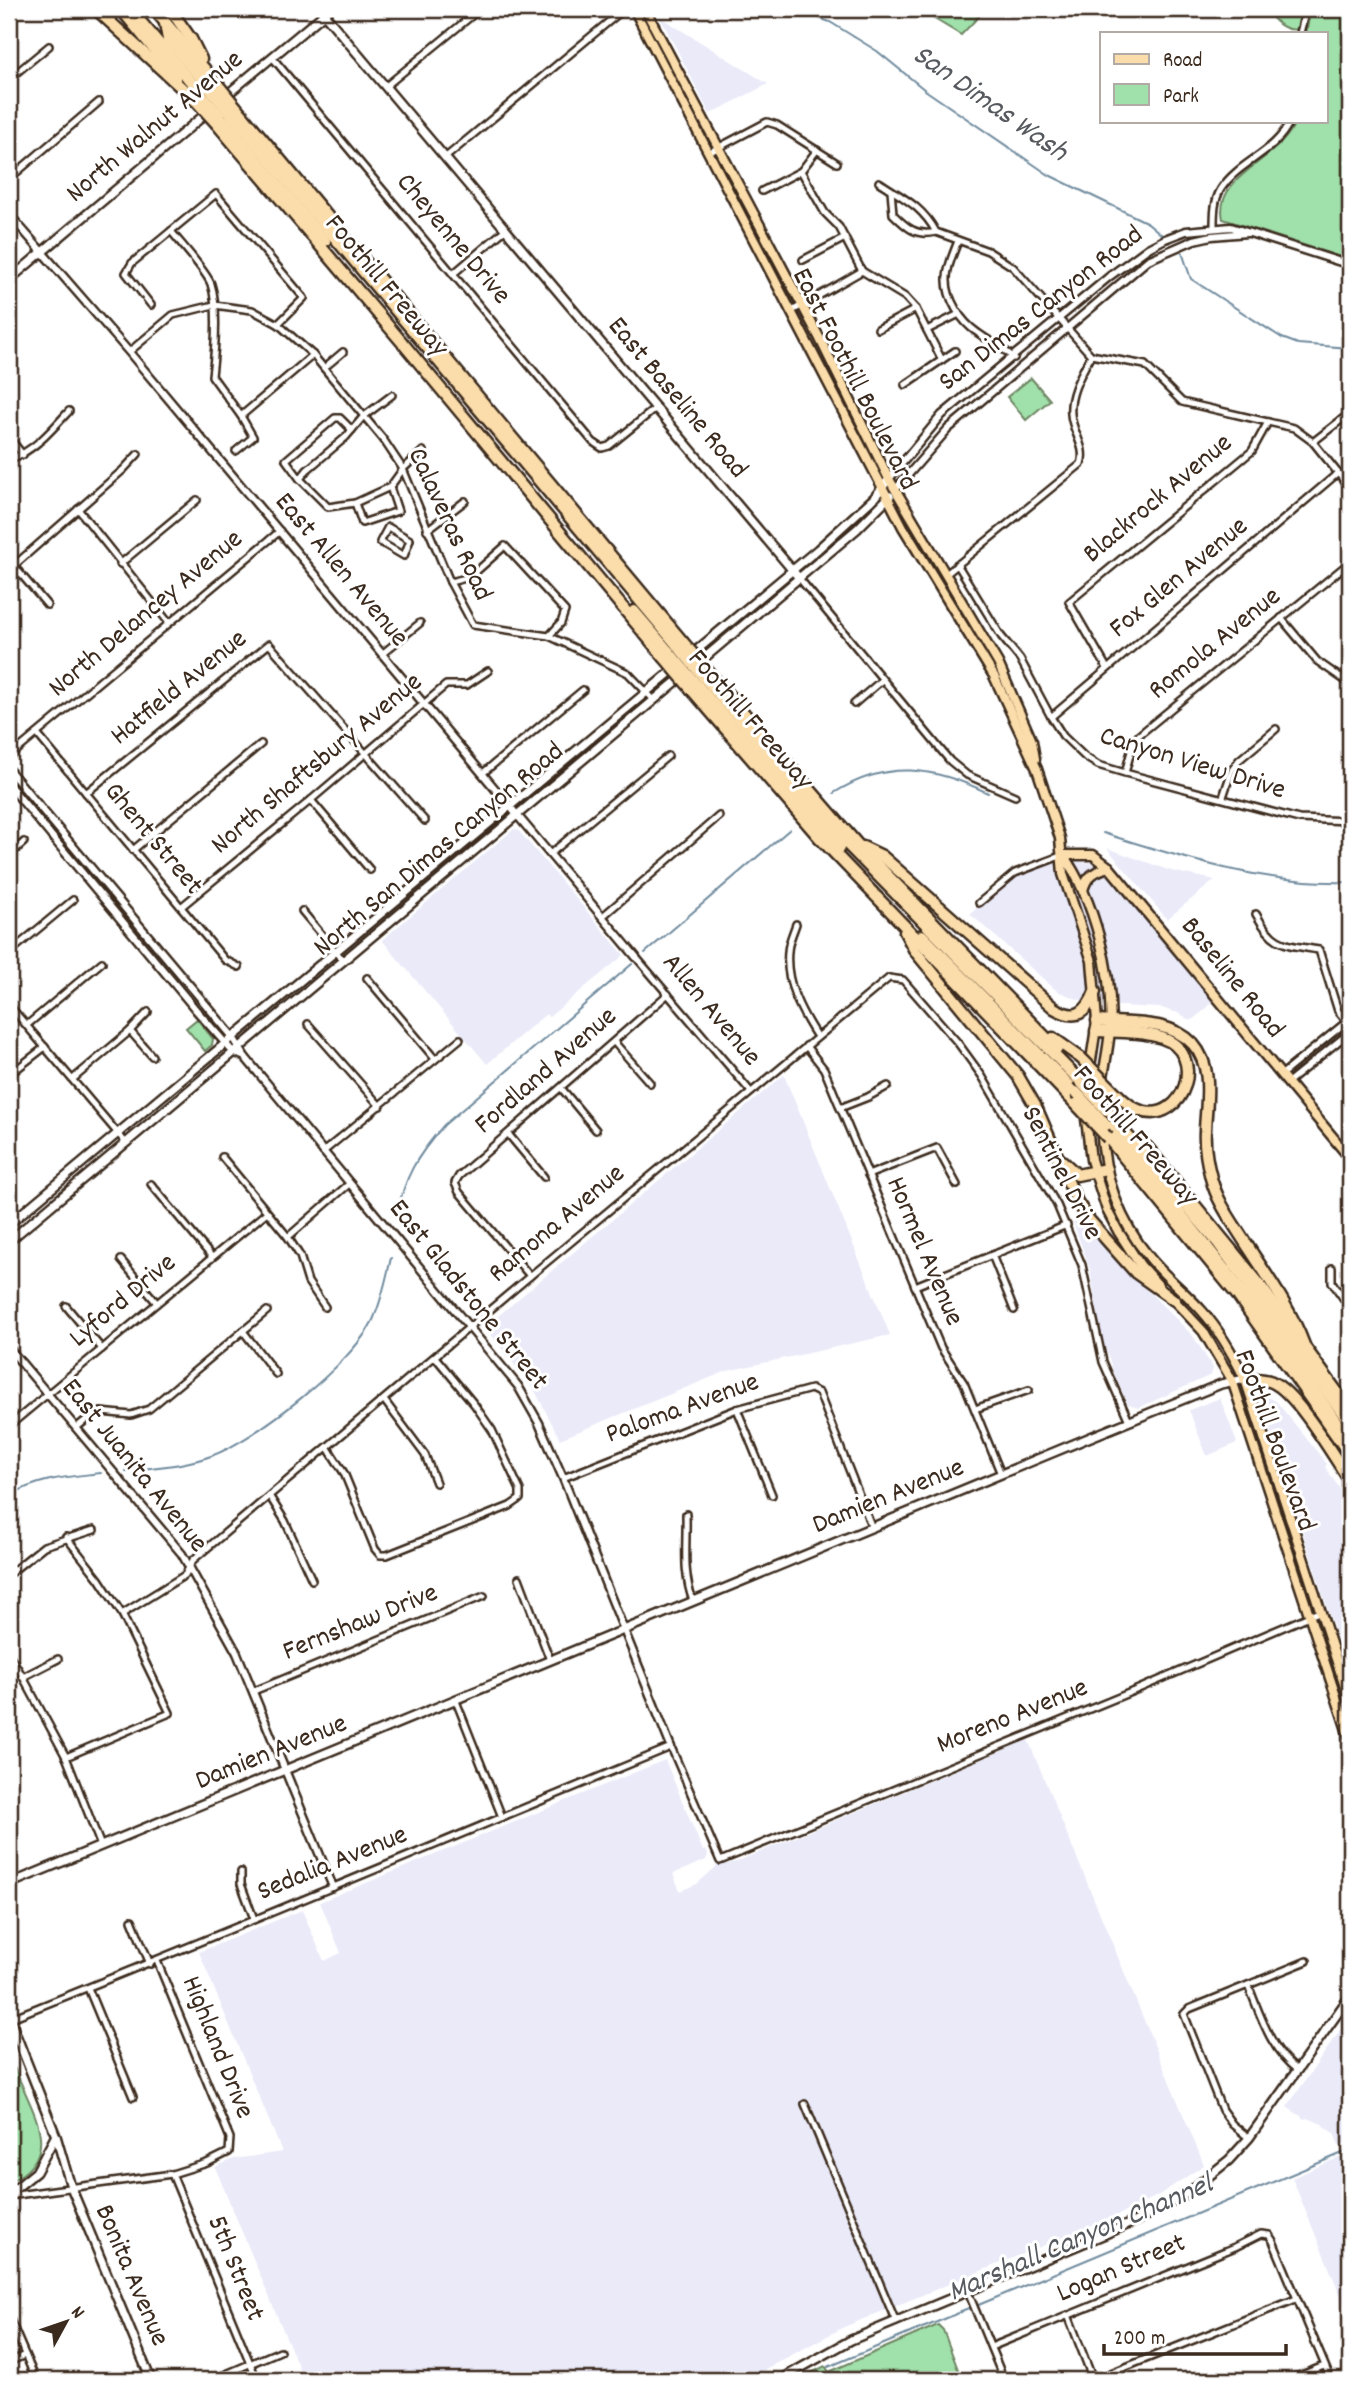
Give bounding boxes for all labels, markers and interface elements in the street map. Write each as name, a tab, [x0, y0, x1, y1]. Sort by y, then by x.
legend	[1100, 32, 1328, 122]
water label: San Dimas Wash	[903, 36, 1076, 175]
street label: North Walnut Avenue	[59, 42, 253, 214]
text: Road	[1163, 47, 1202, 77]
text: Park	[1163, 83, 1199, 113]
street label: Cheyenne Drive	[385, 165, 519, 315]
street label: Foothill Freeway	[313, 207, 457, 368]
street label: San Dimas Canyon Road	[931, 217, 1153, 403]
street label: East Foothill Boulevard	[780, 262, 926, 498]
street label: East Baseline Road	[596, 309, 756, 489]
street label: Blackrock Avenue	[1076, 425, 1242, 575]
street label: Calaveras Road	[395, 442, 501, 608]
street label: East Allen Avenue	[263, 485, 417, 657]
street label: Fox Glen Avenue	[1102, 509, 1258, 649]
street label: North Delancey Avenue	[41, 521, 253, 709]
street label: Romola Avenue	[1141, 579, 1291, 711]
street label: Hatfield Avenue	[103, 621, 257, 757]
street label: Foothill Freeway	[676, 642, 822, 801]
street label: North Shaftsbury Avenue	[203, 664, 433, 866]
street label: Canyon View Drive	[1094, 718, 1290, 812]
street label: North San Dimas Canyon Road	[306, 734, 574, 968]
street label: Ghent Street	[93, 775, 211, 905]
street label: Baseline Road	[1169, 910, 1293, 1048]
street label: Allen Avenue	[651, 946, 769, 1076]
street label: Fordland Avenue	[467, 999, 627, 1145]
street label: Foothill Freeway	[1061, 1058, 1207, 1217]
street label: Sentinel Drive	[1009, 1100, 1111, 1248]
street label: Ramona Avenue	[481, 1156, 635, 1294]
street label: Hormel Avenue	[874, 1171, 972, 1333]
street label: East Gladstone Street	[377, 1192, 557, 1400]
street label: Lyford Drive	[62, 1245, 186, 1359]
street label: Foothill Boulevard	[1222, 1345, 1324, 1537]
street label: Paloma Avenue	[601, 1364, 765, 1456]
street label: East Juanita Avenue	[50, 1371, 216, 1563]
street label: Damien Avenue	[807, 1449, 971, 1547]
street label: Fernshaw Drive	[277, 1575, 445, 1673]
street label: Moreno Avenue	[931, 1669, 1095, 1767]
street label: Damien Avenue	[190, 1705, 354, 1803]
street label: Sedalia Avenue	[252, 1817, 414, 1913]
street label: Highland Drive	[169, 1971, 263, 2125]
water label: Marshall Canyon Channel	[942, 2164, 1223, 2315]
street label: Bonita Avenue	[82, 2199, 178, 2353]
street label: 5th Street	[195, 2210, 273, 2328]
street label: Logan Street	[1051, 2225, 1193, 2315]
north arrow	[32, 2288, 102, 2358]
text: N	[63, 2301, 90, 2326]
scale bar	[1104, 2312, 1286, 2356]
text: 200 m	[1114, 2325, 1165, 2355]

